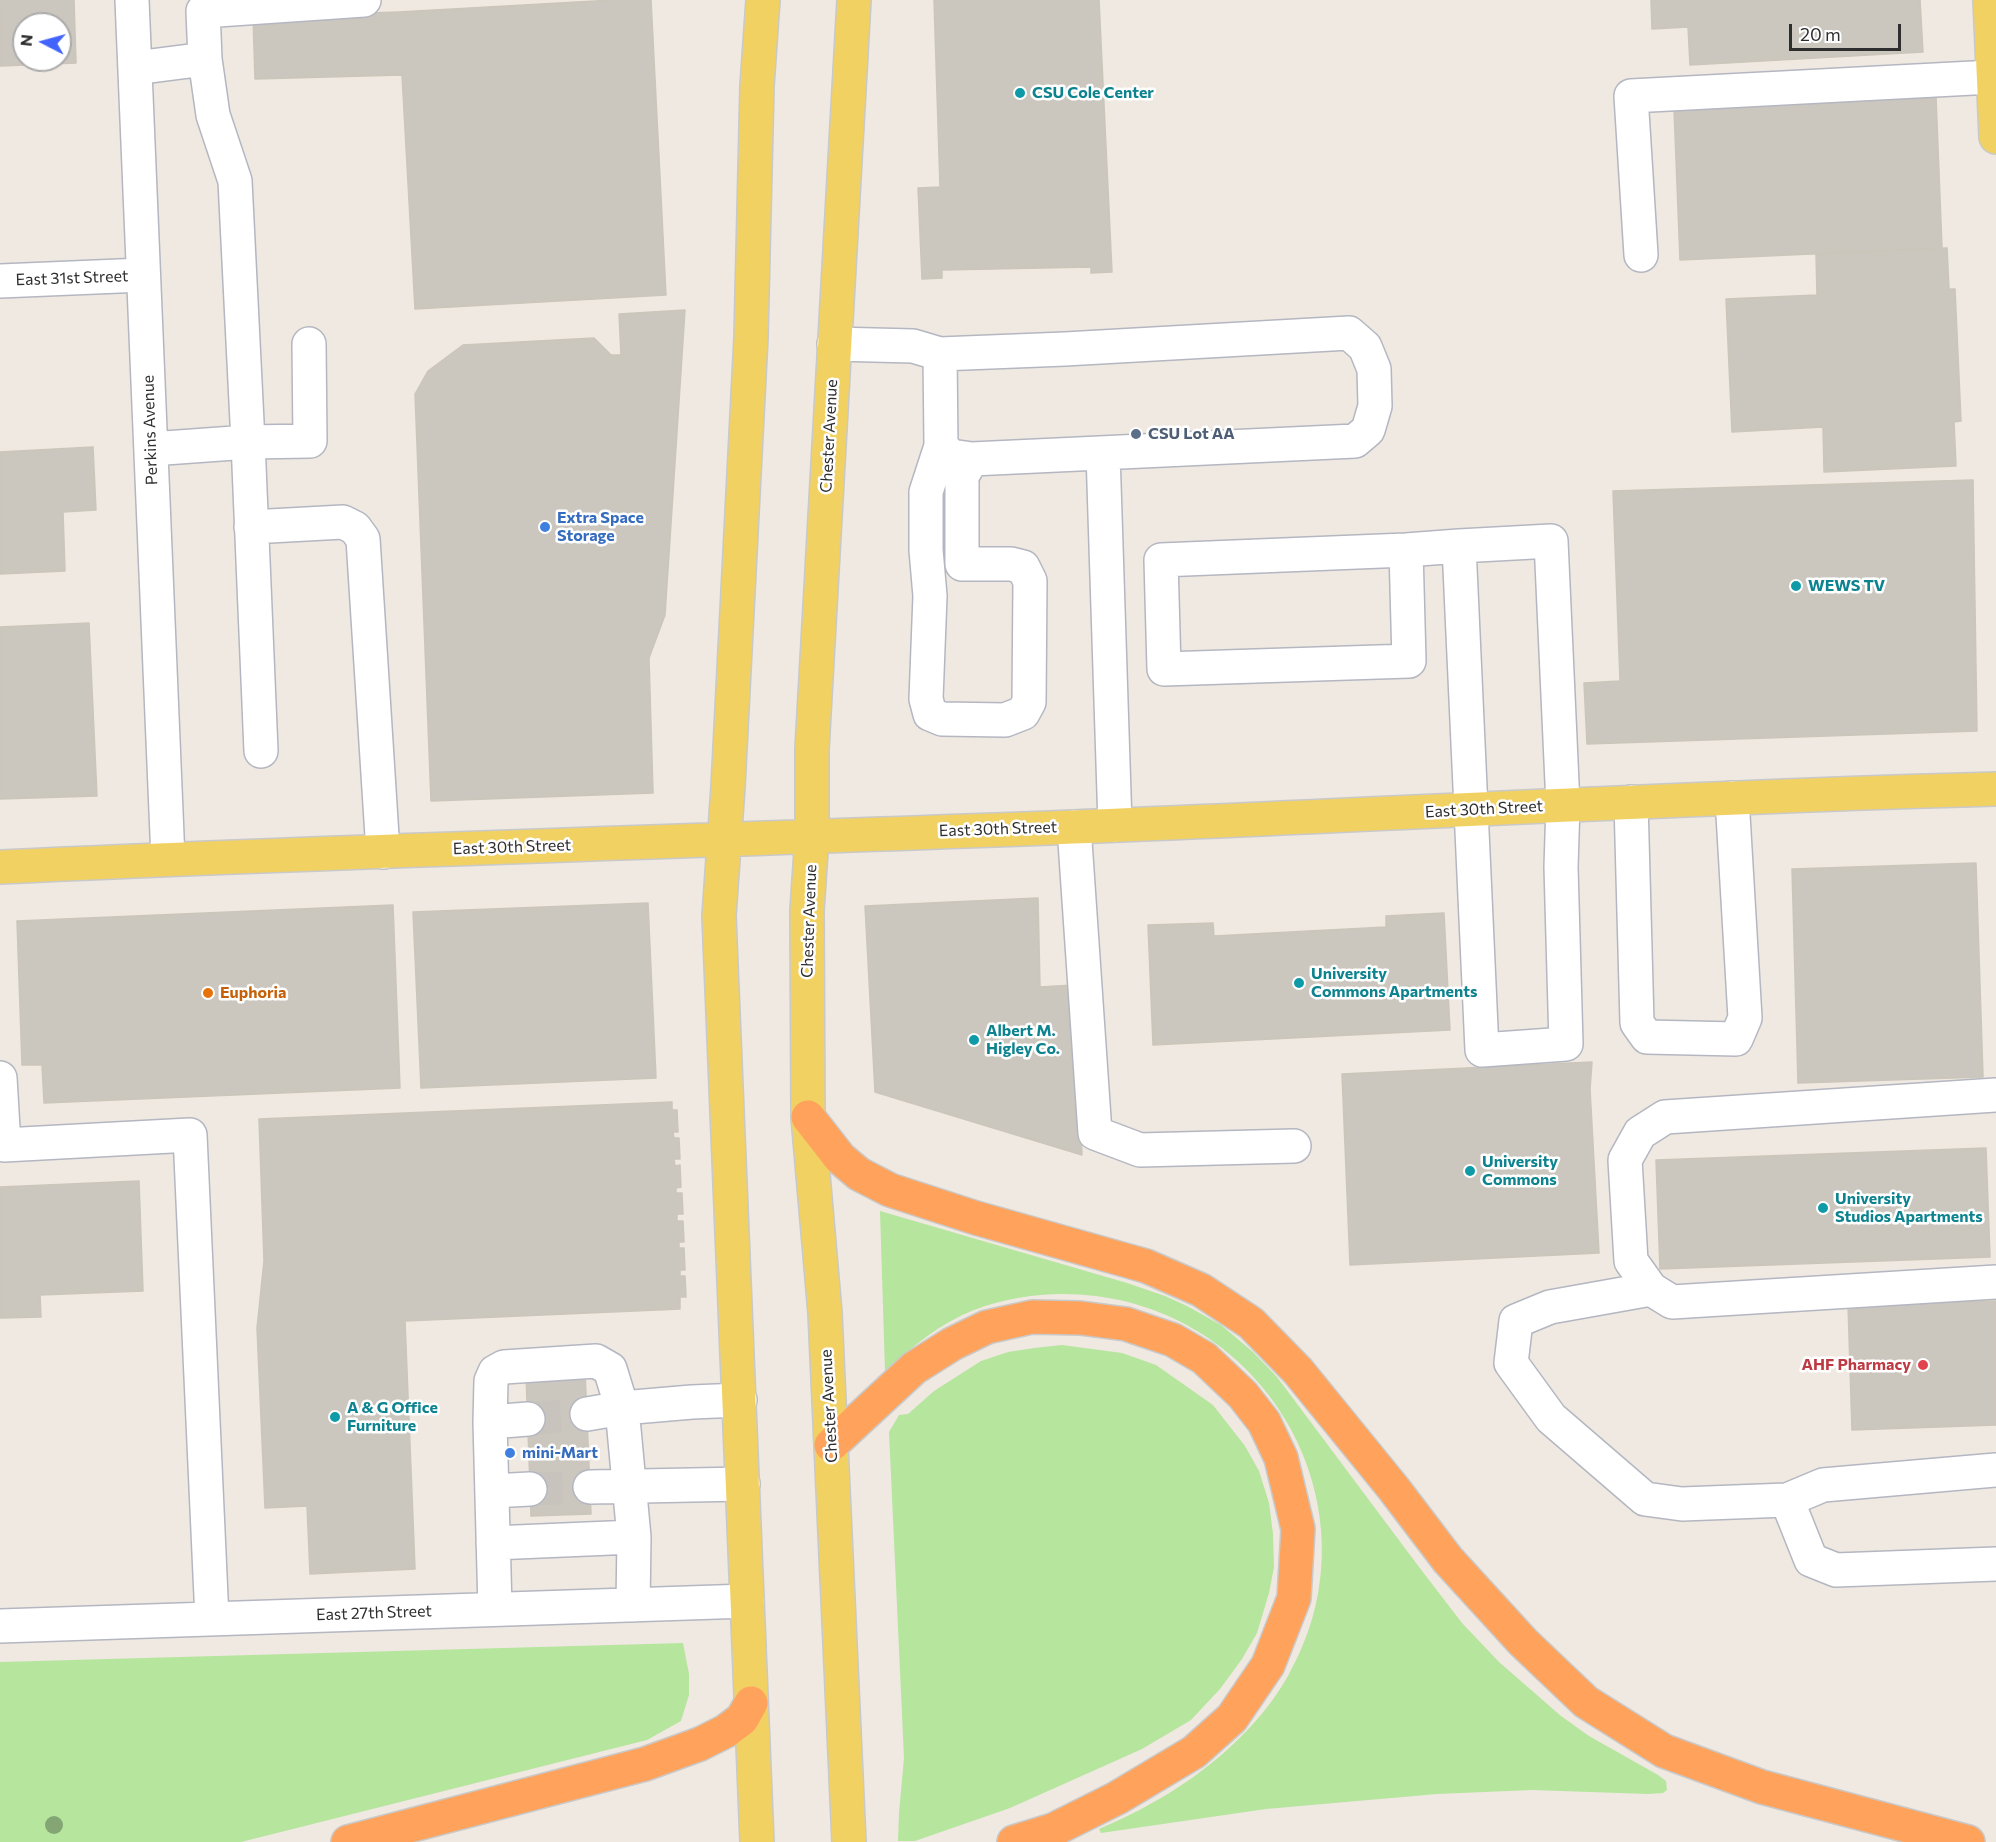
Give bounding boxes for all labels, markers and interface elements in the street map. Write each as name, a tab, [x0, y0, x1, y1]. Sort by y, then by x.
north arrow	[12, 12, 72, 72]
scale bar	[1792, 12, 1904, 50]
text: 20 m	[1800, 23, 1841, 45]
text: N	[16, 33, 36, 47]
place label: CSU Cole Center	[1032, 83, 1154, 103]
marker: CSU Cole Center	[1013, 86, 1027, 100]
street label: East 31st Street	[15, 266, 129, 290]
street label: Perkins Avenue	[138, 375, 162, 485]
street label: Chester Avenue	[816, 379, 842, 493]
place label: CSU Lot AA	[1148, 424, 1235, 444]
marker: CSU Lot AA	[1129, 427, 1143, 441]
place label: Extra Space Storage	[557, 508, 644, 546]
marker: Extra Space Storage	[538, 520, 552, 534]
place label: WEWS TV	[1808, 576, 1885, 596]
marker: WEWS TV	[1789, 579, 1803, 593]
street label: East 30th Street	[1424, 796, 1544, 822]
street label: East 30th Street	[939, 817, 1057, 841]
street label: East 30th Street	[453, 835, 571, 859]
street label: Chester Avenue	[797, 864, 821, 978]
place label: University Commons Apartments	[1311, 964, 1477, 1002]
marker: University Commons Apartments	[1292, 976, 1306, 990]
place label: Euphoria	[220, 983, 286, 1003]
marker: Euphoria	[201, 986, 215, 1000]
place label: Albert M. Higley Co.	[986, 1021, 1060, 1059]
marker: Albert M. Higley Co.	[967, 1033, 981, 1047]
place label: University Commons	[1482, 1152, 1558, 1190]
marker: University Commons	[1463, 1164, 1477, 1178]
place label: University Studios Apartments	[1835, 1189, 1983, 1227]
marker: University Studios Apartments	[1816, 1201, 1830, 1215]
street label: Chester Avenue	[816, 1349, 842, 1463]
place label: AHF Pharmacy	[1802, 1355, 1911, 1375]
marker: AHF Pharmacy	[1916, 1358, 1930, 1372]
place label: A & G Office Furniture	[347, 1398, 438, 1436]
marker: A & G Office Furniture	[328, 1410, 342, 1424]
place label: mini-Mart	[522, 1443, 598, 1463]
marker: mini-Mart	[503, 1446, 517, 1460]
street label: East 27th Street	[316, 1601, 432, 1625]

